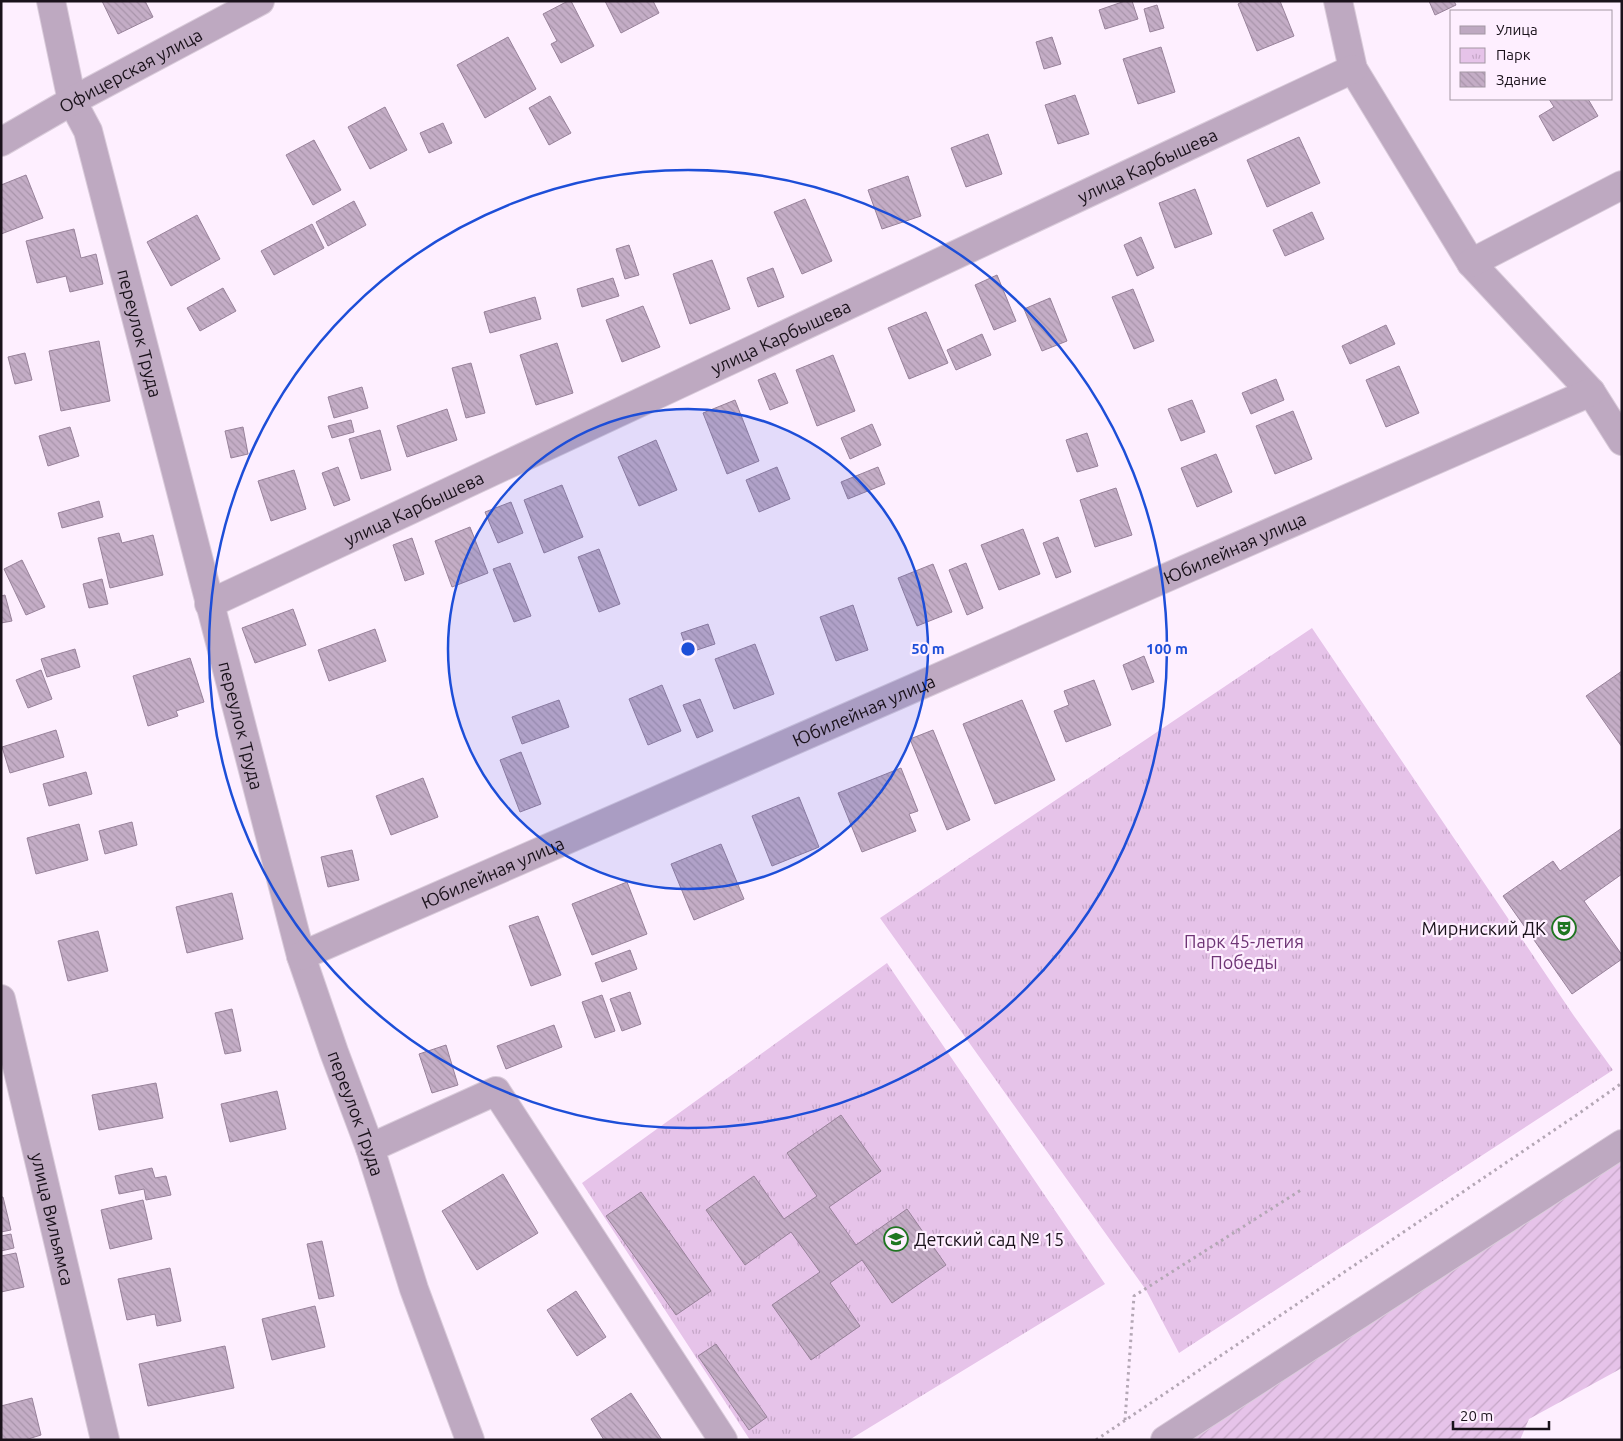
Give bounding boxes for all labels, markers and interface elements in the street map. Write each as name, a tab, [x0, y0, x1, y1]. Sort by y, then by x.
legend	[1450, 10, 1613, 100]
text: Улица	[1496, 21, 1538, 38]
street label: Офицерская улица	[55, 24, 205, 116]
text: Парк	[1496, 46, 1531, 63]
text: Здание	[1496, 71, 1547, 88]
street label: улица Карбышева	[1074, 124, 1220, 206]
street label: переулок Труда	[114, 267, 166, 400]
street label: улица Карбышева	[708, 295, 854, 378]
street label: улица Карбышева	[341, 467, 487, 549]
street label: Юбилейная улица	[1160, 508, 1309, 588]
centre of rings	[679, 640, 697, 658]
text: 50 m	[911, 640, 945, 657]
text: 100 m	[1146, 640, 1188, 657]
street label: переулок Труда	[215, 659, 268, 792]
street label: Юбилейная улица	[789, 670, 938, 750]
street label: Юбилейная улица	[418, 832, 567, 912]
theatre icon: Мирниский ДК	[1551, 915, 1577, 941]
place label: Мирниский ДК	[1421, 918, 1546, 938]
park label: Парк 45-летия Победы	[1184, 931, 1304, 972]
street label: переулок Труда	[324, 1048, 388, 1178]
street label: улица Вильямса	[28, 1151, 78, 1287]
school or university icon: Детский сад № 15	[883, 1226, 909, 1252]
place label: Детский сад № 15	[914, 1229, 1064, 1249]
scale bar	[1453, 1398, 1549, 1430]
text: 20 m	[1460, 1407, 1493, 1424]

